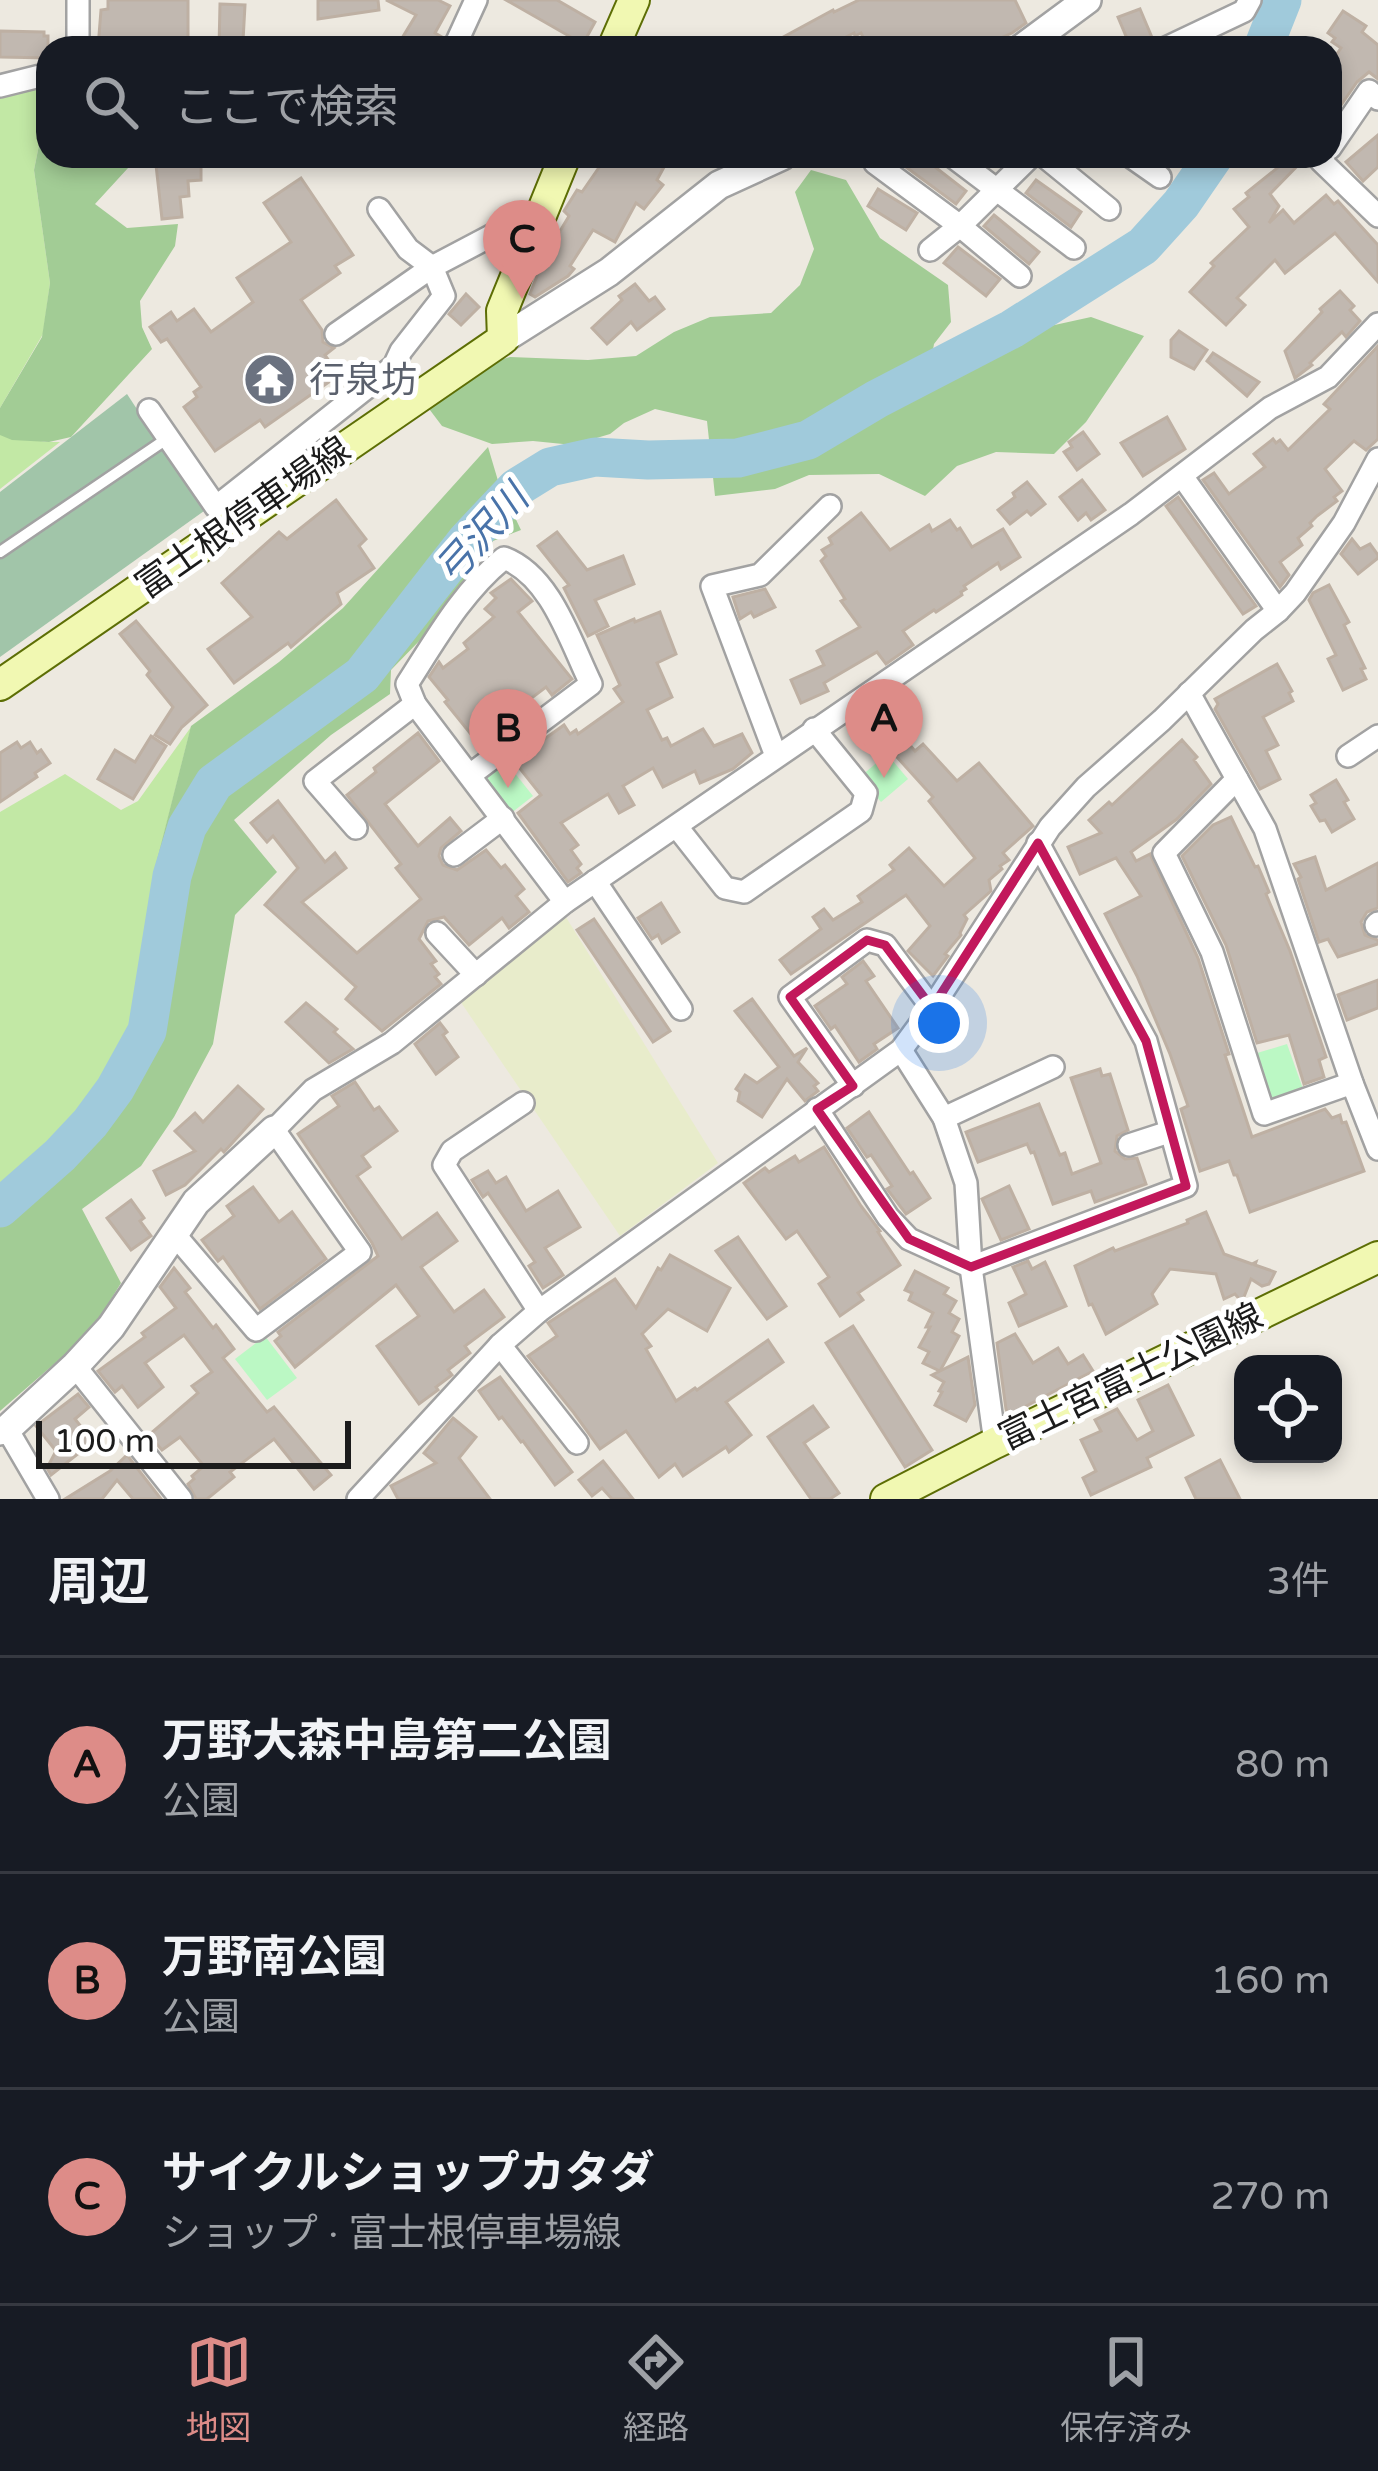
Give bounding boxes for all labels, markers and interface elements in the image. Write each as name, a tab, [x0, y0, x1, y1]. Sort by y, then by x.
search box	[36, 36, 1342, 168]
icon: search	[78, 69, 144, 135]
text: ここで検索	[174, 81, 399, 135]
pin: C	[483, 200, 561, 299]
temple icon: 行泉坊	[242, 352, 298, 408]
place label: 行泉坊	[309, 359, 417, 402]
street label: 富士根停車場線	[127, 428, 359, 608]
water label: 弓沢川	[425, 473, 541, 594]
pin: A	[845, 679, 923, 778]
pin: B	[469, 689, 547, 788]
your location	[909, 993, 969, 1053]
street label: 富士宮富士公園線	[992, 1295, 1270, 1459]
map controls	[1234, 1355, 1342, 1463]
button: locate	[1234, 1355, 1342, 1463]
scale bar	[36, 1415, 351, 1468]
text: 100 m	[54, 1422, 155, 1461]
text: 周辺	[48, 1552, 150, 1614]
text: 3件	[1267, 1558, 1330, 1605]
text: 万野大森中島第二公園	[162, 1715, 612, 1769]
text: A	[72, 1741, 102, 1788]
text: 80 m	[1235, 1741, 1330, 1788]
text: 公園	[162, 1778, 240, 1825]
text: 万野南公園	[162, 1931, 387, 1985]
text: B	[73, 1957, 101, 2004]
text: 160 m	[1211, 1957, 1330, 2004]
text: 公園	[162, 1994, 240, 2041]
text: サイクルショップカタダ	[162, 2147, 655, 2201]
text: C	[73, 2173, 101, 2220]
text: 270 m	[1211, 2173, 1330, 2220]
text: ショップ · 富士根停車場線	[162, 2210, 621, 2257]
tab: 地図	[186, 2329, 252, 2449]
tab: 経路	[623, 2329, 689, 2449]
tab: 保存済み	[1060, 2329, 1192, 2449]

